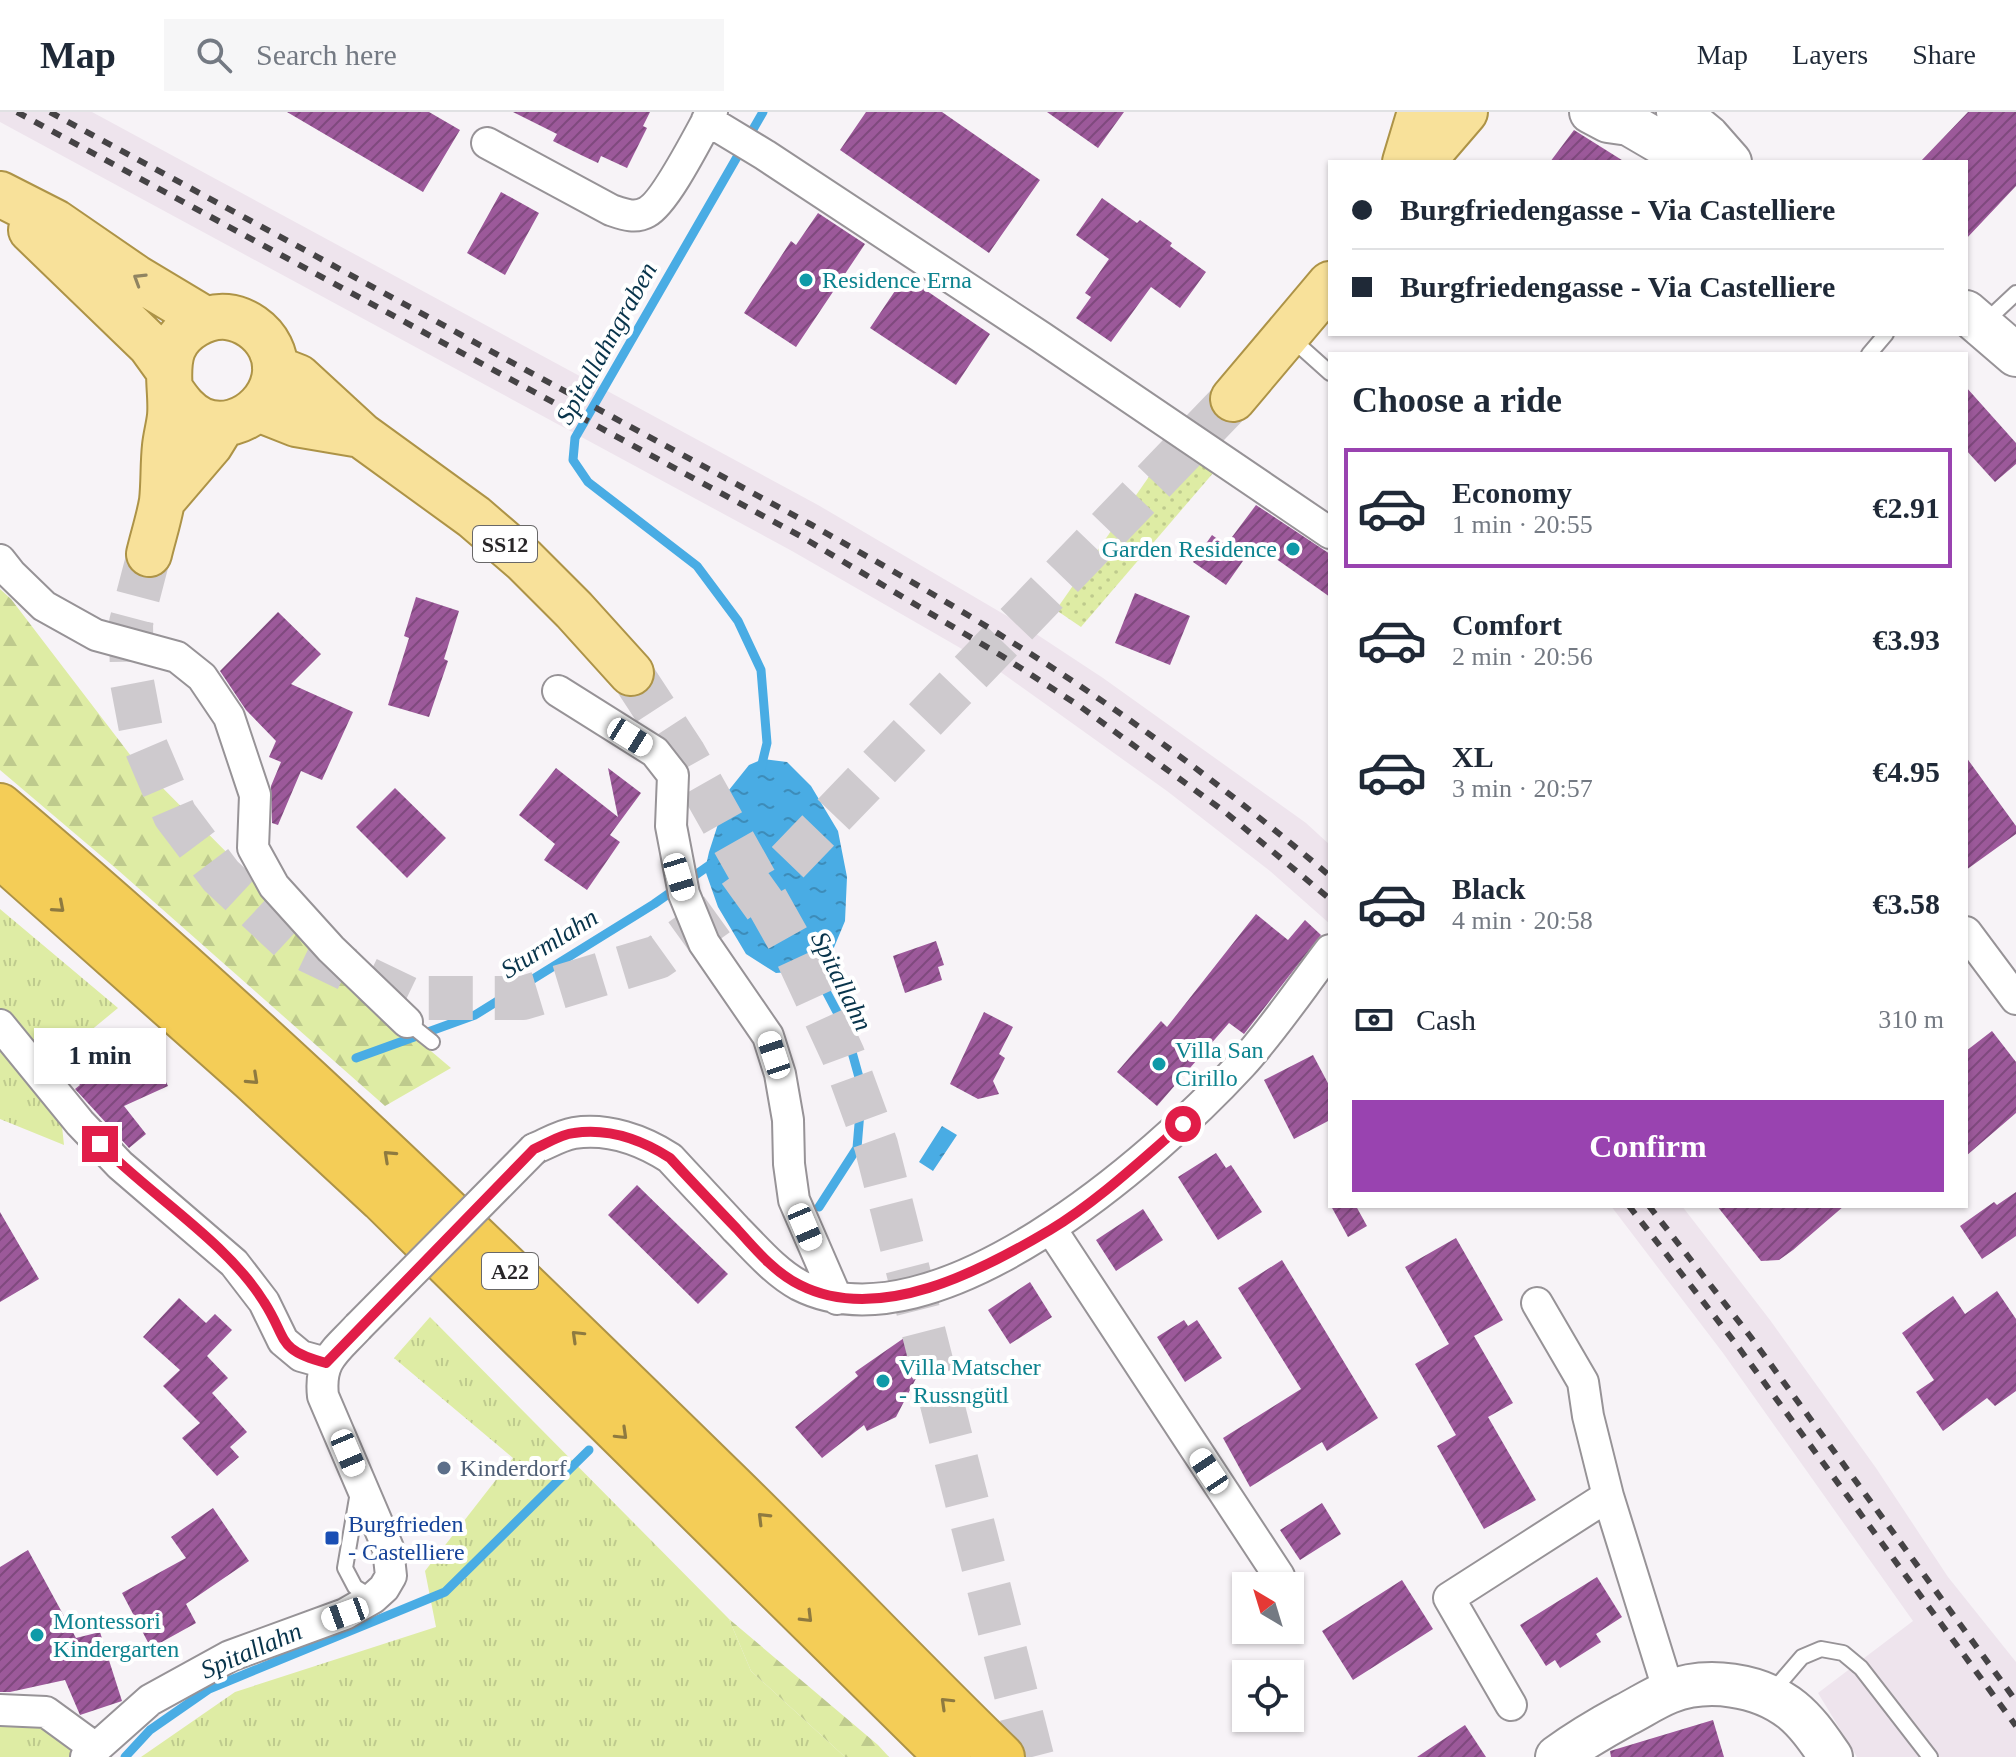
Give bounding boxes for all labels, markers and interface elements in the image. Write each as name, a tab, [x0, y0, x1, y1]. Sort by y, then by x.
search box	[164, 19, 724, 91]
icon: search	[192, 33, 236, 77]
text: Map	[40, 34, 116, 76]
text: Search here	[256, 38, 397, 71]
text: Map	[1697, 39, 1748, 70]
text: Layers	[1792, 39, 1868, 70]
text: Share	[1912, 39, 1976, 70]
text: Burgfriedengasse - Via Castelliere	[1400, 193, 1835, 226]
water label: Spitallahngraben	[550, 257, 663, 429]
place label: Residence Erna	[822, 267, 972, 293]
text: Burgfriedengasse - Via Castelliere	[1400, 270, 1835, 303]
marker: Residence Erna	[797, 271, 815, 289]
one-way arrow	[133, 273, 148, 288]
text: Choose a ride	[1352, 380, 1562, 420]
icon: car	[1356, 472, 1428, 544]
text: Economy	[1452, 476, 1572, 509]
text: €2.91	[1873, 491, 1940, 524]
text: 1 min · 20:55	[1452, 510, 1593, 539]
road number: SS12	[473, 526, 537, 562]
place label: Garden Residence	[1102, 536, 1277, 562]
marker: Garden Residence	[1284, 540, 1302, 558]
icon: car	[1356, 604, 1428, 676]
text: Comfort	[1452, 608, 1562, 641]
text: €3.93	[1873, 623, 1940, 656]
text: 2 min · 20:56	[1452, 642, 1593, 671]
car	[603, 714, 657, 760]
icon: car	[1356, 736, 1428, 808]
text: XL	[1452, 740, 1494, 773]
text: €4.95	[1873, 755, 1940, 788]
text: 3 min · 20:57	[1452, 774, 1593, 803]
car	[661, 851, 697, 903]
icon: car	[1356, 868, 1428, 940]
text: Black	[1452, 872, 1525, 905]
text: €3.58	[1873, 887, 1940, 920]
one-way arrow	[49, 897, 64, 912]
water label: Sturmlahn	[496, 902, 603, 984]
text: 4 min · 20:58	[1452, 906, 1593, 935]
water label: Spitallahn	[805, 927, 878, 1036]
icon: cash	[1352, 998, 1396, 1042]
text: Cash	[1416, 1003, 1476, 1036]
text: 310 m	[1878, 1005, 1944, 1034]
callout: 1 min	[34, 1028, 166, 1084]
car	[755, 1028, 793, 1082]
place label: Villa San Cirillo	[1175, 1037, 1264, 1091]
text: 1 min	[69, 1041, 131, 1070]
marker: Villa San Cirillo	[1150, 1055, 1168, 1073]
one-way arrow	[244, 1070, 258, 1085]
button: Confirm	[1352, 1100, 1944, 1192]
route start	[1165, 1106, 1201, 1142]
route end	[82, 1126, 118, 1162]
one-way arrow	[384, 1152, 399, 1166]
car	[785, 1200, 825, 1254]
road number: A22	[482, 1253, 538, 1289]
one-way arrow	[572, 1331, 586, 1345]
place label: Villa Matscher - Russngütl	[899, 1354, 1041, 1408]
marker: Villa Matscher - Russngütl	[874, 1372, 892, 1390]
one-way arrow	[613, 1425, 627, 1440]
car	[328, 1426, 368, 1480]
car	[1186, 1444, 1232, 1498]
place label: Kinderdorf	[460, 1455, 567, 1481]
marker: Kinderdorf	[435, 1459, 453, 1477]
place label: Burgfrieden - Castelliere	[348, 1511, 465, 1565]
one-way arrow	[758, 1513, 772, 1527]
marker: Burgfrieden - Castelliere	[323, 1529, 341, 1547]
north arrow	[1232, 1572, 1304, 1644]
map controls	[1232, 1572, 1304, 1732]
car	[318, 1595, 372, 1633]
place label: Montessori Kindergarten	[53, 1608, 179, 1662]
one-way arrow	[798, 1608, 812, 1623]
water label: Spitallahn	[196, 1616, 306, 1685]
marker: Montessori Kindergarten	[28, 1626, 46, 1644]
button: locate	[1232, 1660, 1304, 1732]
one-way arrow	[940, 1698, 955, 1712]

